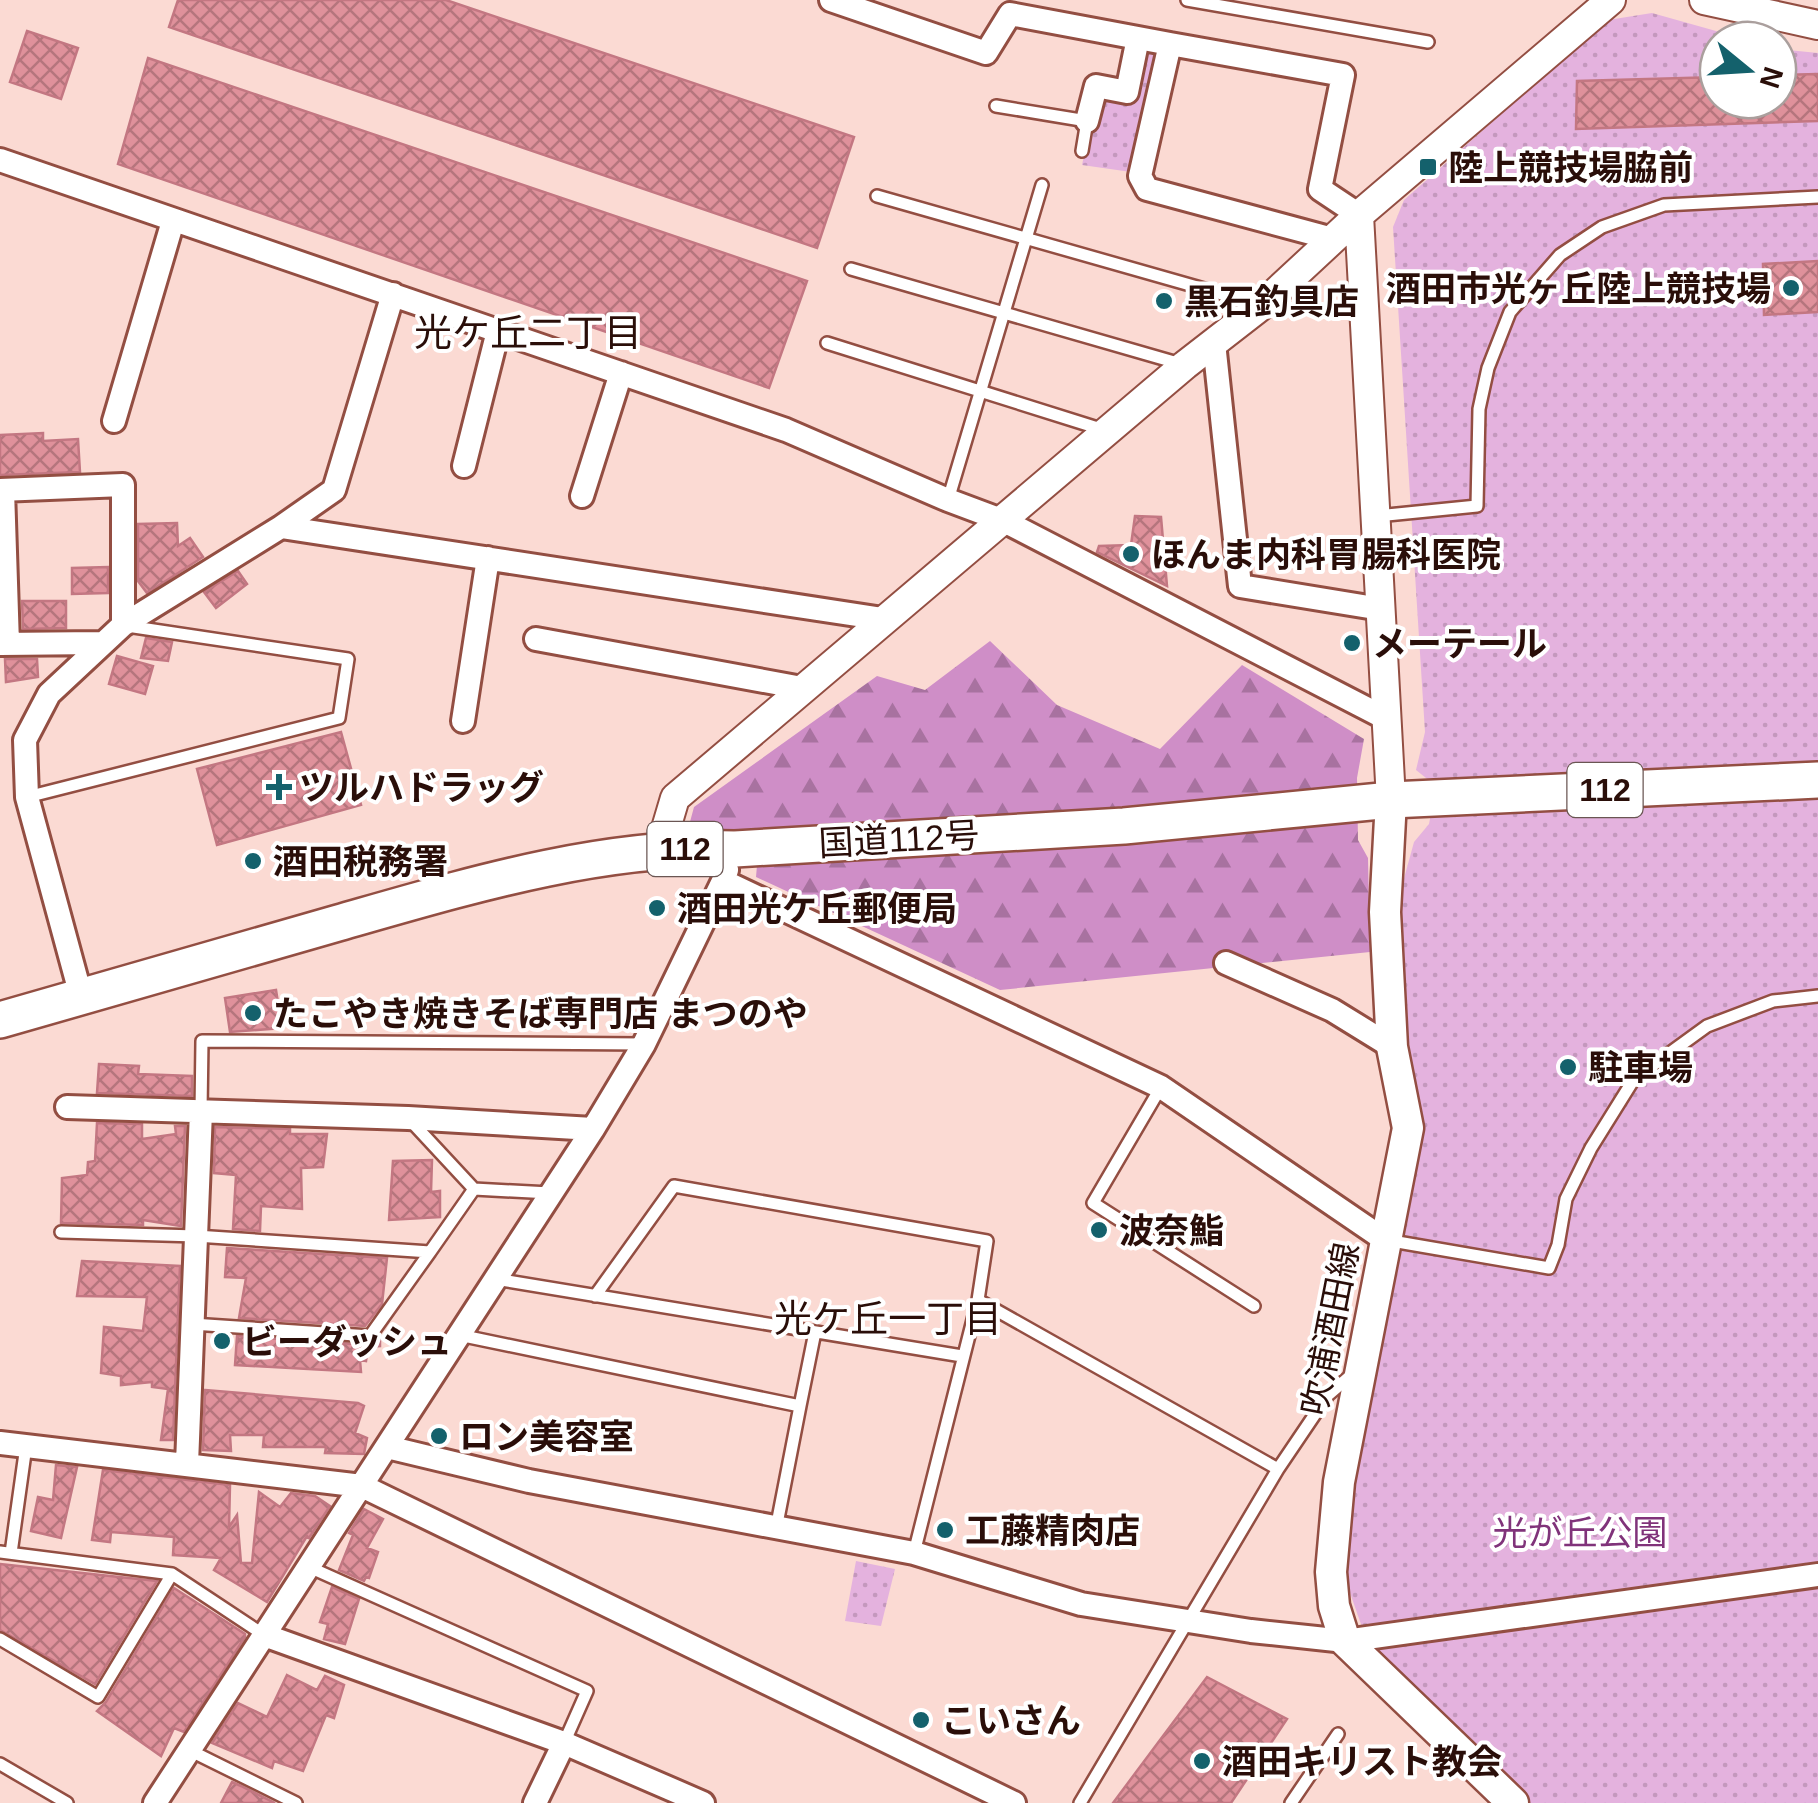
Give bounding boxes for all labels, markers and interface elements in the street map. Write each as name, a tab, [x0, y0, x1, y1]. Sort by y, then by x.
north arrow	[1698, 20, 1798, 120]
text: N	[1753, 63, 1789, 92]
place label: 陸上競技場脇前	[1448, 148, 1693, 187]
marker: 陸上競技場脇前	[1417, 156, 1439, 178]
place label: 酒田市光ヶ丘陸上競技場	[1386, 269, 1771, 308]
marker: 酒田市光ヶ丘陸上競技場	[1780, 277, 1802, 299]
place label: 黒石釣具店	[1184, 282, 1359, 321]
marker: 黒石釣具店	[1153, 290, 1175, 312]
district label: 光ケ丘二丁目	[414, 312, 642, 354]
place label: ほんま内科胃腸科医院	[1151, 535, 1501, 574]
marker: ほんま内科胃腸科医院	[1120, 543, 1142, 565]
place label: メーテール	[1372, 624, 1547, 663]
marker: メーテール	[1341, 632, 1363, 654]
road number: 112	[1568, 763, 1642, 817]
place label: ツルハドラッグ	[299, 768, 544, 807]
marker: ツルハドラッグ	[268, 776, 290, 798]
street label: 国道112号	[818, 815, 980, 863]
road number: 112	[648, 822, 722, 876]
place label: 酒田税務署	[273, 842, 448, 881]
marker: 酒田税務署	[242, 850, 264, 872]
place label: 酒田光ケ丘郵便局	[677, 889, 957, 928]
marker: 酒田光ケ丘郵便局	[646, 897, 668, 919]
place label: たこやき焼きそば専門店 まつのや	[273, 994, 808, 1033]
marker: たこやき焼きそば専門店 まつのや	[242, 1002, 264, 1024]
place label: 駐車場	[1588, 1048, 1693, 1087]
marker: 駐車場	[1557, 1056, 1579, 1078]
place label: 波奈鮨	[1119, 1211, 1224, 1250]
marker: 波奈鮨	[1088, 1219, 1110, 1241]
street label: 吹浦酒田線	[1294, 1239, 1366, 1419]
district label: 光ケ丘一丁目	[774, 1298, 1002, 1340]
place label: ビーダッシュ	[242, 1322, 452, 1361]
marker: ビーダッシュ	[211, 1330, 233, 1352]
place label: ロン美容室	[459, 1417, 634, 1456]
marker: ロン美容室	[428, 1425, 450, 1447]
place label: 工藤精肉店	[965, 1511, 1140, 1550]
park label: 光が丘公園	[1492, 1513, 1668, 1552]
marker: 工藤精肉店	[934, 1519, 956, 1541]
place label: こいさん	[941, 1701, 1081, 1740]
marker: こいさん	[910, 1709, 932, 1731]
place label: 酒田キリスト教会	[1222, 1742, 1502, 1781]
marker: 酒田キリスト教会	[1191, 1750, 1213, 1772]

